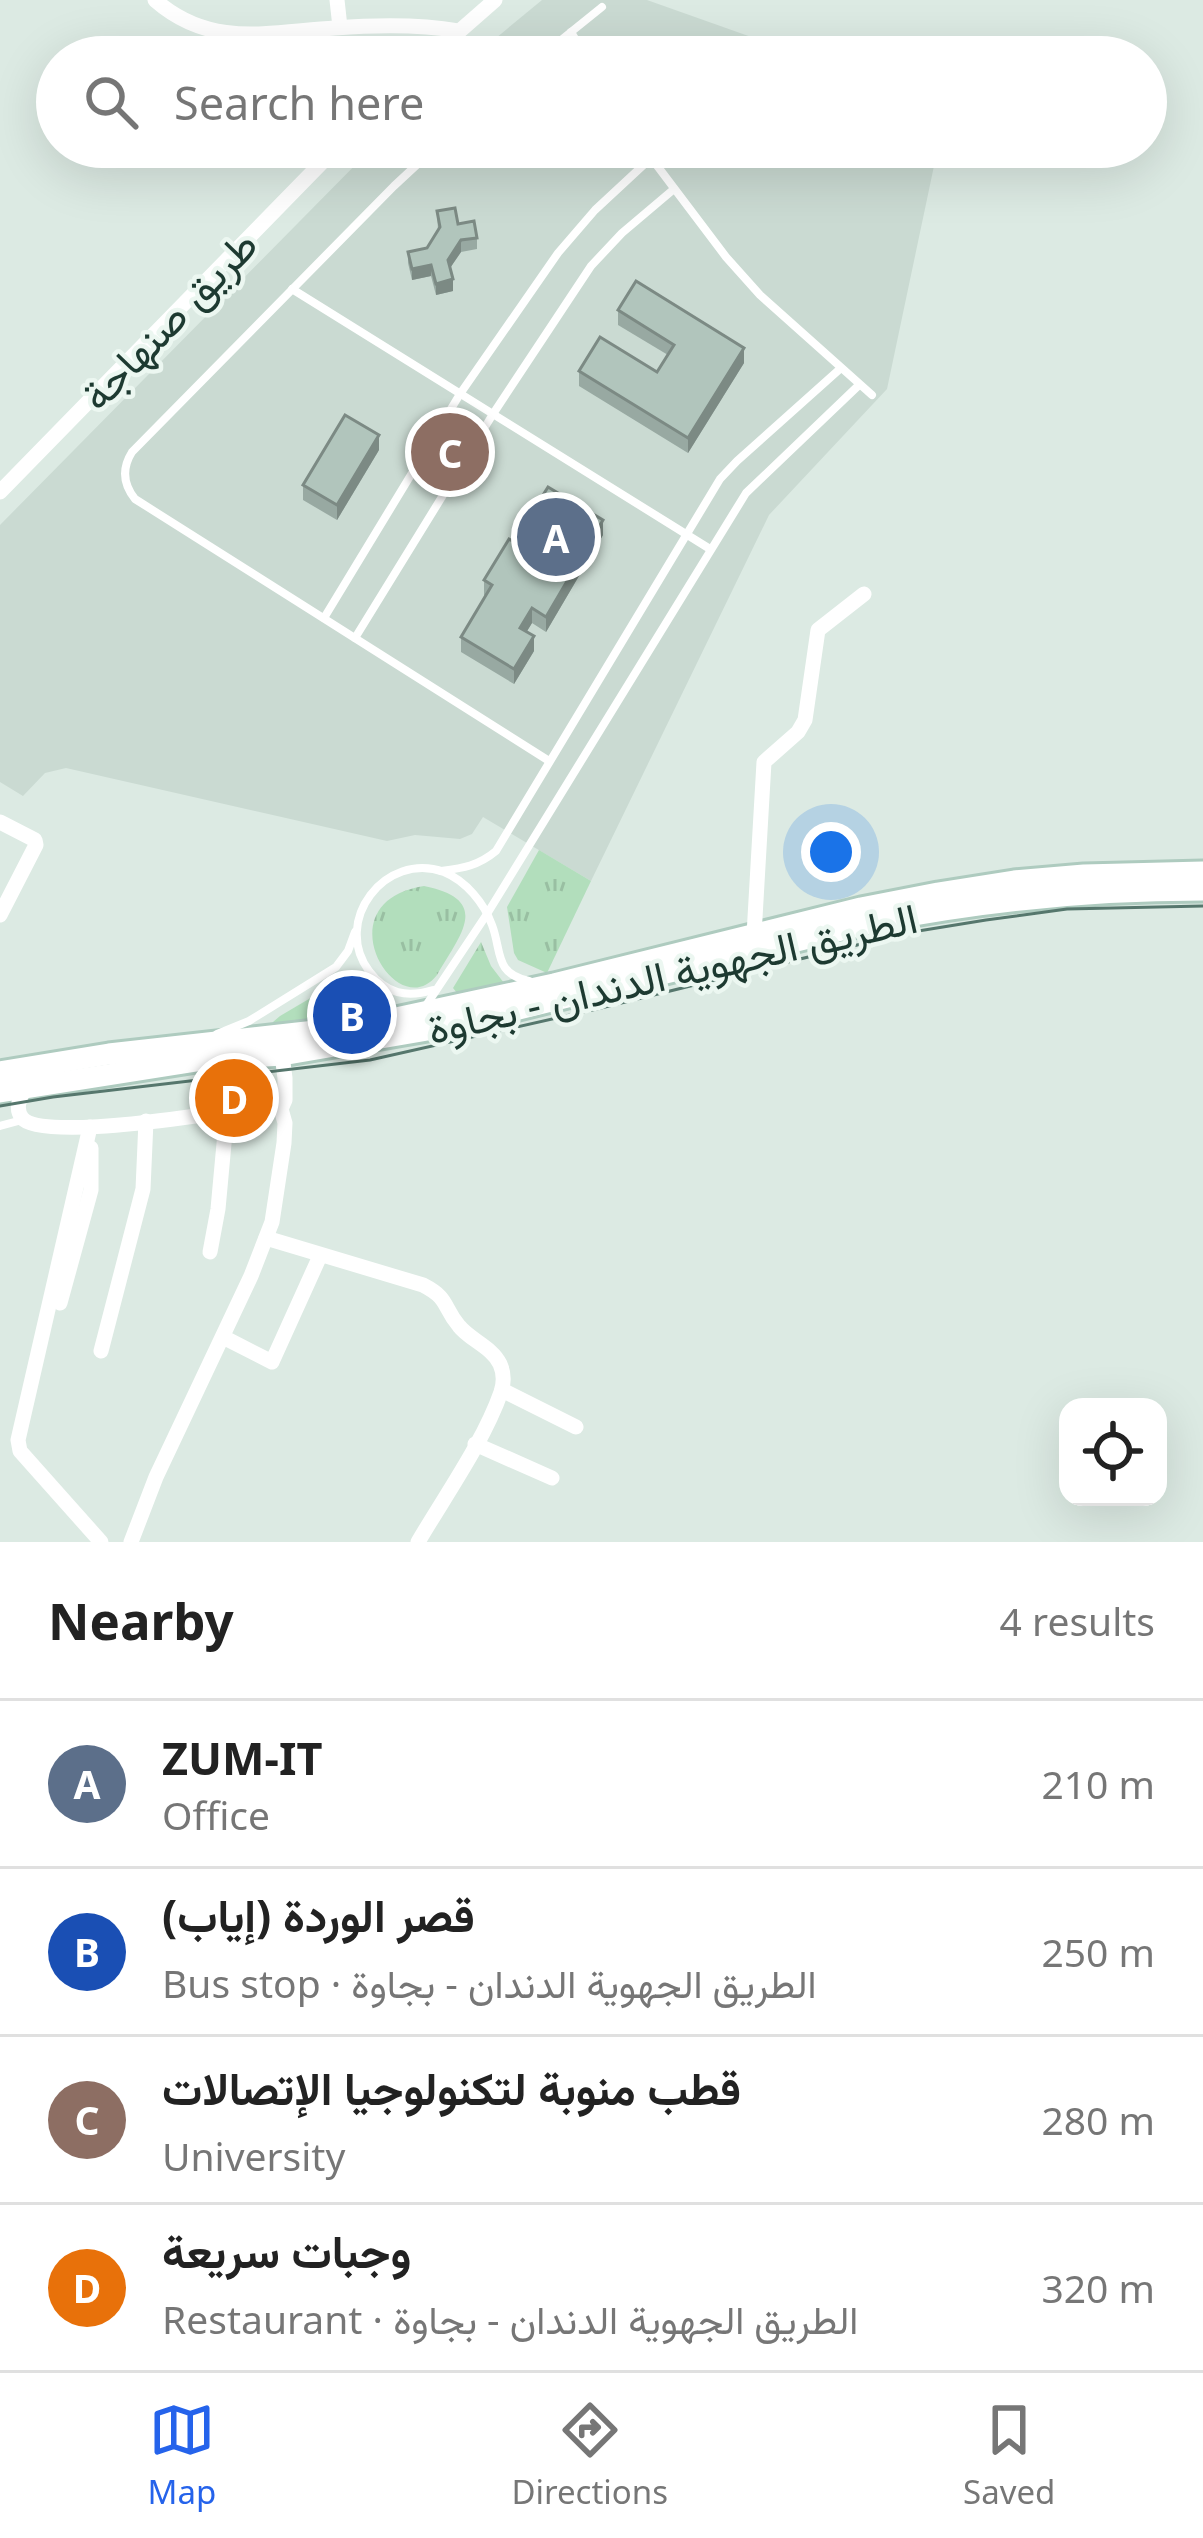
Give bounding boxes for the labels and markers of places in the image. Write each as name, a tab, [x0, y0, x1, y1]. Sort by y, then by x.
pin: C	[411, 407, 489, 497]
pin: A	[517, 492, 595, 582]
pin: B	[313, 970, 391, 1060]
pin: D	[195, 1053, 273, 1143]

